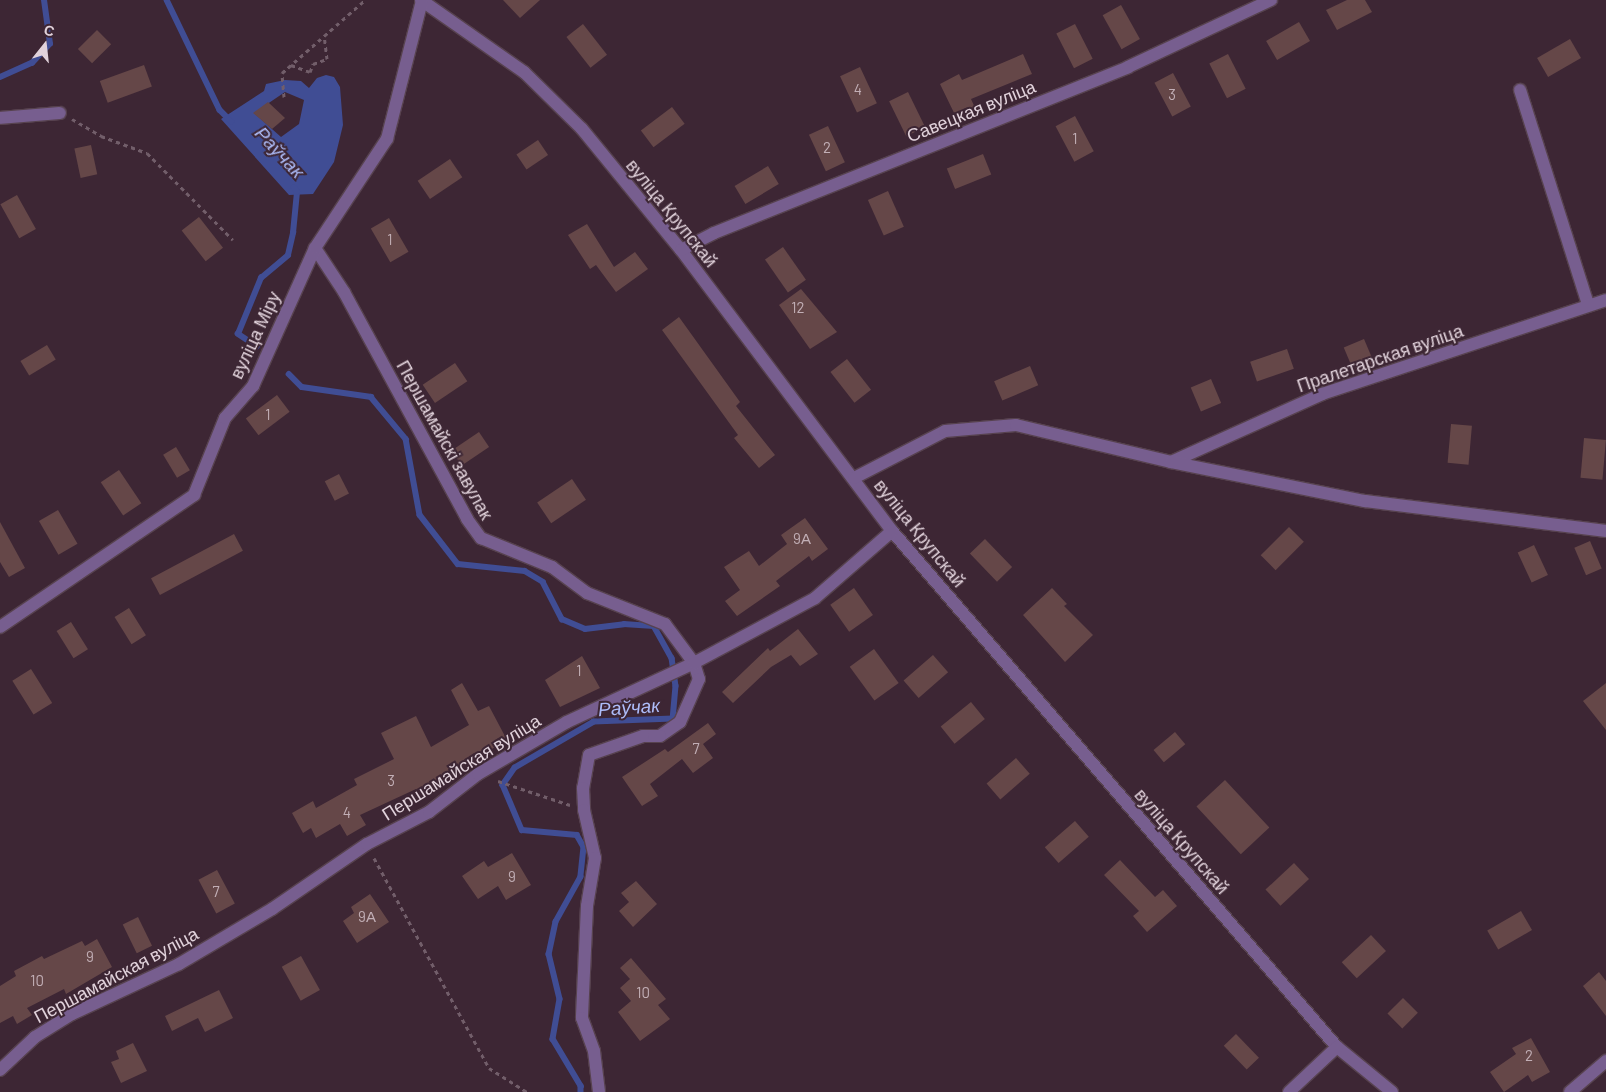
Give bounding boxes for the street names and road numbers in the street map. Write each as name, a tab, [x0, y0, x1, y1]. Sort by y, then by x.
street label: Савецкая вуліца	[903, 75, 1039, 147]
street label: вуліца Крупскай	[622, 155, 722, 271]
street label: вуліца Міру	[225, 288, 285, 382]
street label: Пралетарская вуліца	[1294, 319, 1466, 397]
street label: Першамайскі завулак	[392, 357, 498, 523]
street label: вуліца Крупскай	[870, 475, 970, 591]
street label: Першамайская вуліца	[378, 709, 544, 825]
street label: вуліца Крупскай	[1130, 784, 1234, 898]
street label: Першамайская вуліца	[30, 922, 202, 1028]

